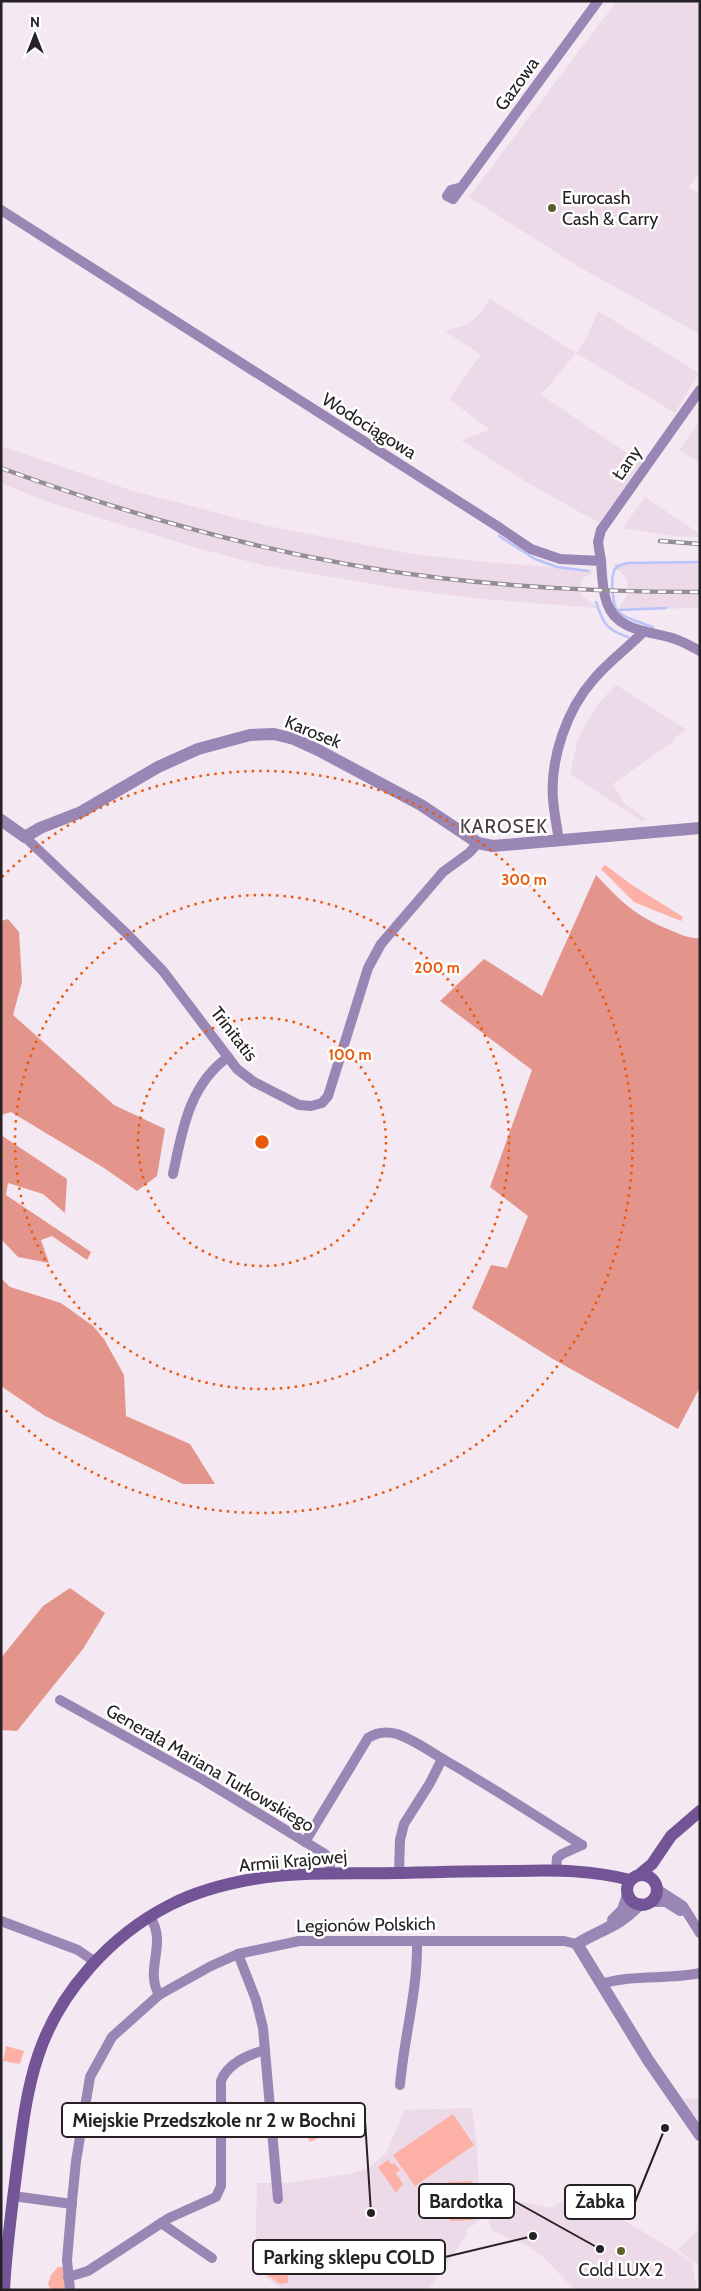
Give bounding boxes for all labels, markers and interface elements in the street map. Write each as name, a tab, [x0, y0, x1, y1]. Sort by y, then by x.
north arrow	[10, 10, 60, 60]
text: N	[30, 13, 40, 31]
street label: Gazowa	[490, 53, 544, 115]
place label: Eurocash Cash & Carry	[562, 187, 658, 230]
marker: Eurocash Cash & Carry	[546, 202, 558, 214]
street label: Wodociągowa	[318, 388, 421, 464]
street label: Łany	[608, 442, 646, 484]
street label: Karosek	[282, 711, 345, 754]
district label: KAROSEK	[460, 815, 548, 838]
text: 300 m	[501, 871, 547, 889]
text: 200 m	[414, 959, 460, 977]
street label: Trinitatis	[206, 1002, 262, 1066]
text: 100 m	[328, 1046, 372, 1064]
centre of rings	[253, 1133, 271, 1151]
street label: Generała Mariana Turkowskiego	[102, 1699, 318, 1837]
street label: Armii Krajowej	[238, 1845, 348, 1877]
street label: Legionów Polskich	[296, 1913, 436, 1937]
callout: Miejskie Przedszkole nr 2 w Bochni	[62, 2103, 365, 2137]
text: Miejskie Przedszkole nr 2 w Bochni	[72, 2109, 356, 2132]
callout: Bardotka	[419, 2184, 514, 2218]
callout: Żabka	[565, 2185, 635, 2219]
text: Bardotka	[429, 2190, 504, 2213]
text: Żabka	[575, 2190, 625, 2213]
callout: Parking sklepu COLD	[253, 2240, 445, 2274]
marker: Cold LUX 2	[615, 2245, 627, 2257]
text: Parking sklepu COLD	[263, 2246, 435, 2269]
place label: Cold LUX 2	[579, 2259, 663, 2281]

